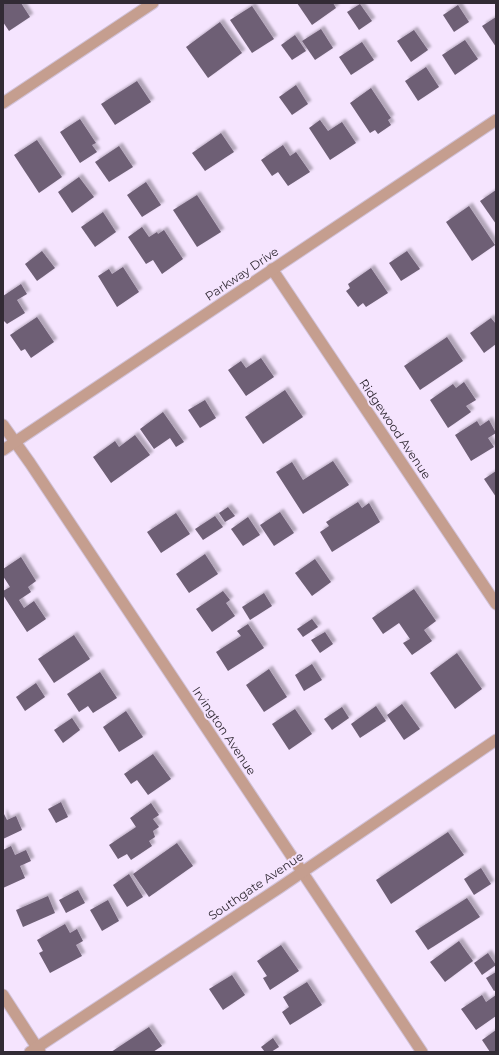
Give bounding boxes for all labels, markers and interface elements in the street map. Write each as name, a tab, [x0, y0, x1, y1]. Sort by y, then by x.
street label: Parkway Drive	[202, 244, 281, 304]
street label: Ridgewood Avenue	[356, 376, 434, 482]
street label: Irvington Avenue	[189, 684, 260, 778]
street label: Southgate Avenue	[205, 848, 306, 923]

